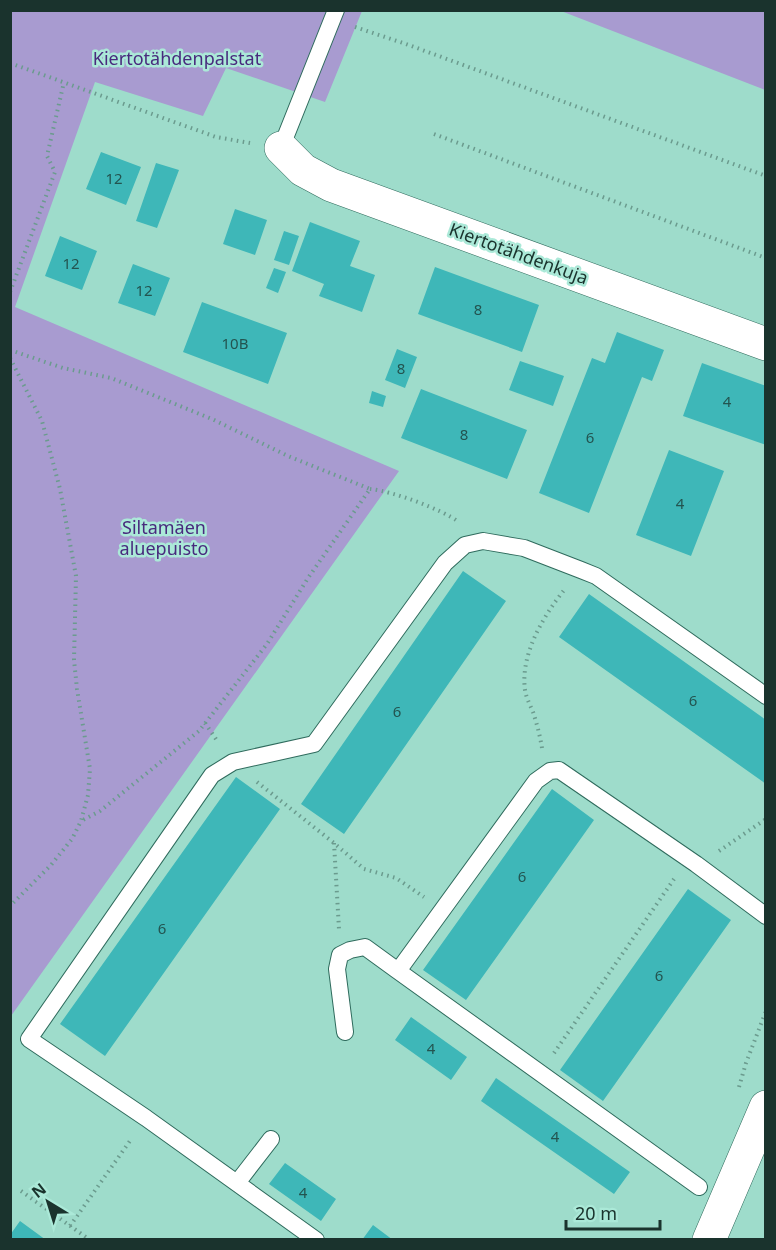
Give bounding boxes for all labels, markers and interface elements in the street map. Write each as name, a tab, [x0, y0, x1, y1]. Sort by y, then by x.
park label: Kiertotähdenpalstat	[93, 46, 262, 70]
house number: 12	[105, 168, 123, 188]
street label: Kiertotähdenkuja	[446, 217, 592, 289]
house number: 12	[62, 253, 80, 273]
house number: 12	[135, 280, 153, 300]
house number: 8	[474, 299, 482, 319]
house number: 10B	[222, 333, 248, 353]
house number: 8	[397, 358, 405, 378]
house number: 4	[723, 391, 732, 411]
house number: 8	[460, 424, 468, 444]
house number: 6	[586, 427, 594, 447]
house number: 4	[676, 493, 685, 513]
park label: Siltamäen aluepuisto	[120, 515, 208, 560]
house number: 6	[689, 690, 697, 710]
house number: 6	[393, 701, 401, 721]
house number: 6	[518, 866, 526, 886]
house number: 6	[158, 918, 166, 938]
house number: 6	[655, 965, 663, 985]
house number: 4	[427, 1038, 436, 1058]
house number: 4	[551, 1126, 560, 1146]
north arrow	[18, 1172, 78, 1232]
text: N	[27, 1178, 51, 1203]
house number: 4	[299, 1182, 308, 1202]
scale bar	[566, 1193, 660, 1231]
text: 20 m	[575, 1201, 617, 1225]

